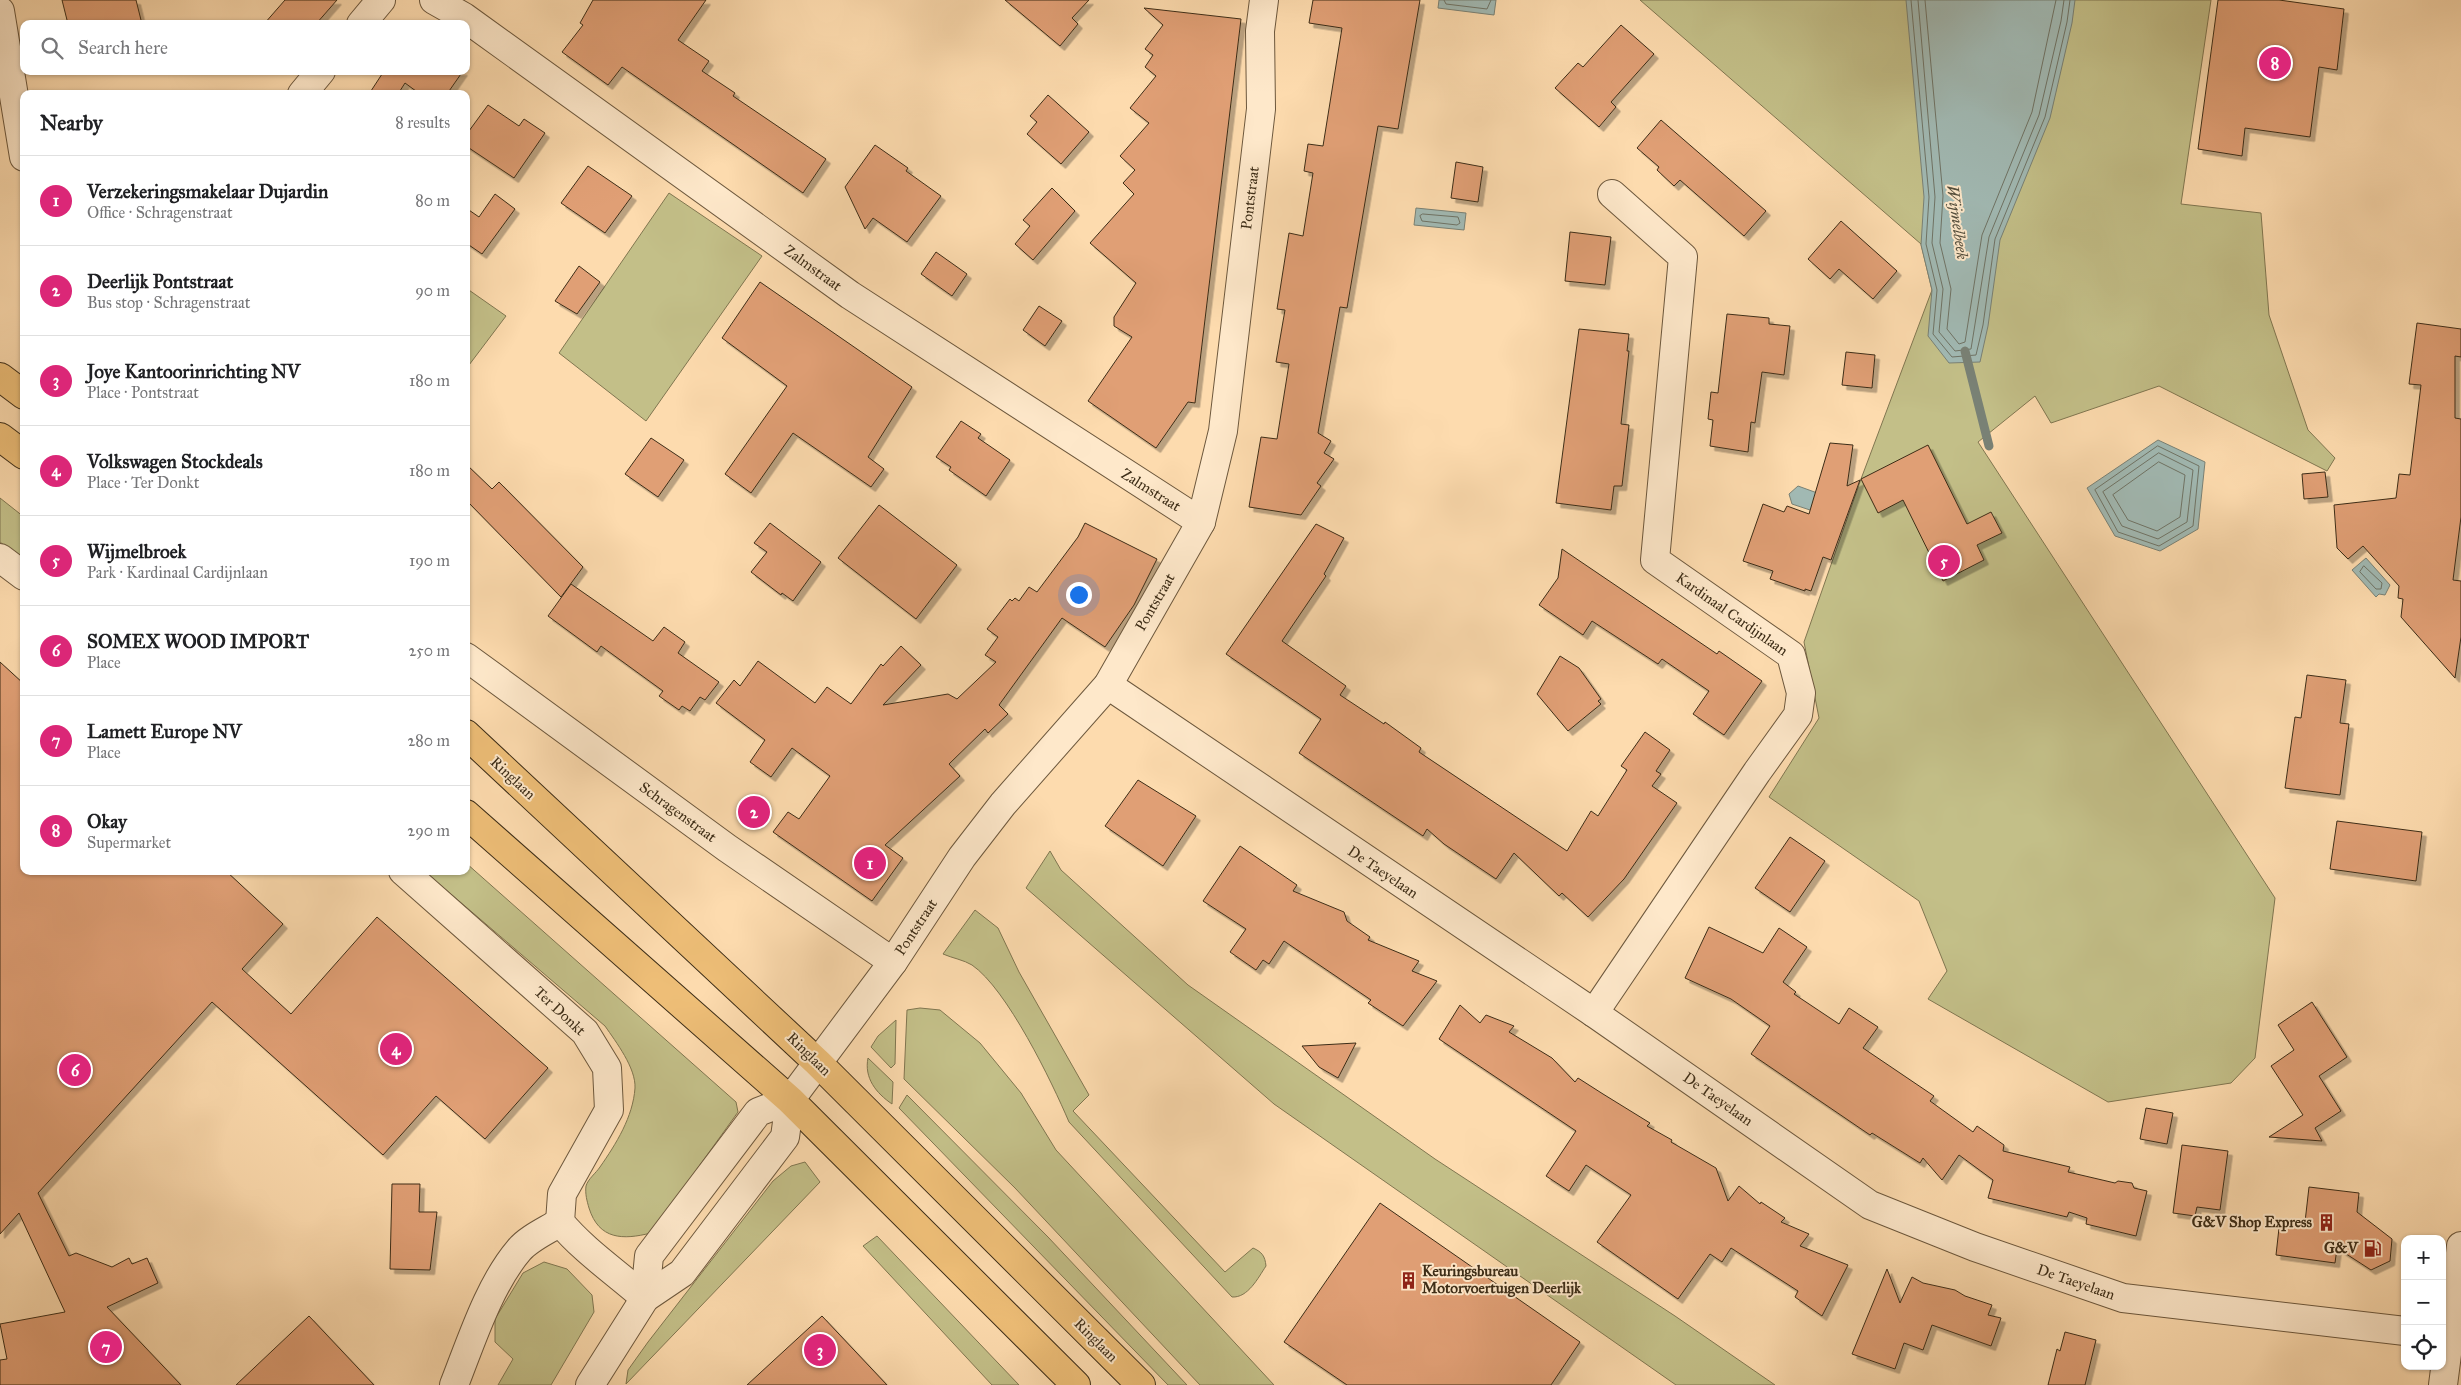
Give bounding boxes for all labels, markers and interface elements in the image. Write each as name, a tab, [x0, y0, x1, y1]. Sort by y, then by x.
search box	[20, 20, 470, 75]
icon: search	[38, 34, 66, 62]
text: Search here	[78, 36, 168, 59]
pin: 8	[2259, 44, 2291, 82]
text: Nearby	[40, 110, 103, 136]
text: 8 results	[395, 113, 450, 132]
street label: Pontstraat	[1237, 165, 1263, 231]
text: Verzekeringsmakelaar Dujardin	[87, 180, 328, 203]
water label: Wijmelbeek	[1942, 184, 1972, 261]
text: 1	[53, 191, 59, 210]
text: 80 m	[415, 191, 450, 210]
text: Office · Schragenstraat	[87, 203, 233, 222]
street label: Zalmstraat	[781, 241, 846, 295]
text: Deerlijk Pontstraat	[87, 270, 233, 293]
text: 2	[52, 281, 60, 300]
text: 90 m	[415, 281, 450, 300]
text: Bus stop · Schragenstraat	[87, 293, 251, 312]
text: Joye Kantoorinrichting NV	[87, 360, 300, 383]
text: 3	[53, 371, 59, 390]
text: 180 m	[409, 371, 450, 390]
text: Place · Pontstraat	[87, 383, 199, 402]
text: Volkswagen Stockdeals	[87, 450, 263, 473]
text: 4	[52, 461, 60, 480]
text: 180 m	[409, 461, 450, 480]
street label: Zalmstraat	[1118, 465, 1185, 516]
text: Place · Ter Donkt	[87, 473, 199, 492]
text: Wijmelbroek	[87, 540, 186, 563]
pin: 5	[1928, 542, 1960, 580]
text: 5	[52, 551, 60, 570]
text: 190 m	[409, 551, 450, 570]
text: Park · Kardinaal Cardijnlaan	[87, 563, 268, 582]
street label: Pontstraat	[1131, 569, 1179, 634]
street label: Kardinaal Cardijnlaan	[1673, 569, 1791, 659]
your location	[1066, 582, 1092, 608]
text: SOMEX WOOD IMPORT	[87, 630, 309, 653]
text: 6	[52, 641, 60, 660]
text: 250 m	[409, 641, 450, 660]
text: Place	[87, 653, 121, 672]
text: Lamett Europe NV	[87, 720, 242, 743]
text: 7	[52, 731, 60, 750]
text: 280 m	[407, 731, 450, 750]
text: Place	[87, 743, 121, 762]
street label: Ringlaan	[487, 753, 539, 803]
street label: Schragenstraat	[636, 778, 721, 846]
pin: 2	[738, 793, 770, 831]
text: Okay	[87, 810, 127, 833]
text: 8	[52, 821, 60, 840]
text: 290 m	[407, 821, 450, 840]
text: Supermarket	[87, 833, 171, 852]
street label: De Taeyelaan	[1344, 842, 1422, 902]
pin: 1	[854, 844, 886, 882]
street label: Pontstraat	[891, 895, 941, 959]
street label: Ter Donkt	[530, 983, 590, 1040]
street label: Ringlaan	[783, 1029, 835, 1079]
pin: 4	[380, 1030, 412, 1068]
pin: 6	[59, 1051, 91, 1089]
street label: De Taeyelaan	[1680, 1068, 1756, 1130]
building icon: G&V Shop Express	[2316, 1212, 2336, 1232]
place label: G&V Shop Express	[2192, 1213, 2313, 1232]
map controls	[2401, 1235, 2446, 1370]
button: +	[2401, 1235, 2446, 1280]
fuel station icon: G&V	[2362, 1238, 2382, 1258]
place label: G&V	[2324, 1239, 2360, 1257]
street label: De Taeyelaan	[2035, 1260, 2117, 1304]
place label: Keuringsbureau Motorvoertuigen Deerlijk	[1422, 1262, 1582, 1298]
building icon: Keuringsbureau Motorvoertuigen Deerlijk	[1398, 1270, 1418, 1290]
button: −	[2401, 1280, 2446, 1325]
street label: Ringlaan	[1070, 1314, 1122, 1366]
button: locate	[2401, 1325, 2446, 1370]
pin: 7	[90, 1328, 122, 1366]
pin: 3	[804, 1331, 836, 1369]

